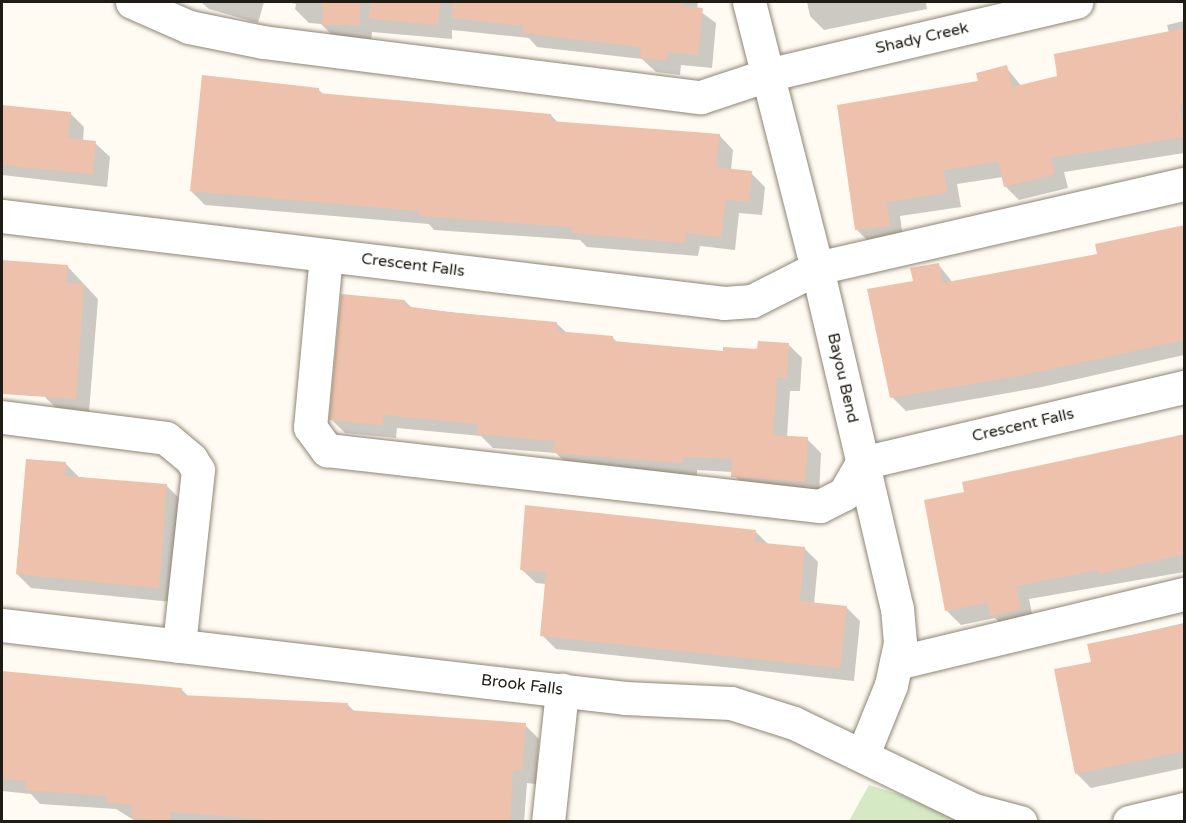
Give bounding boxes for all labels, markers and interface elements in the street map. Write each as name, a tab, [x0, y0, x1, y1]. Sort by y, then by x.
street label: Shady Creek	[874, 18, 970, 58]
street label: Crescent Falls	[360, 249, 466, 281]
street label: Bayou Bend	[823, 331, 863, 425]
street label: Crescent Falls	[970, 404, 1076, 446]
street label: Brook Falls	[480, 670, 564, 700]

